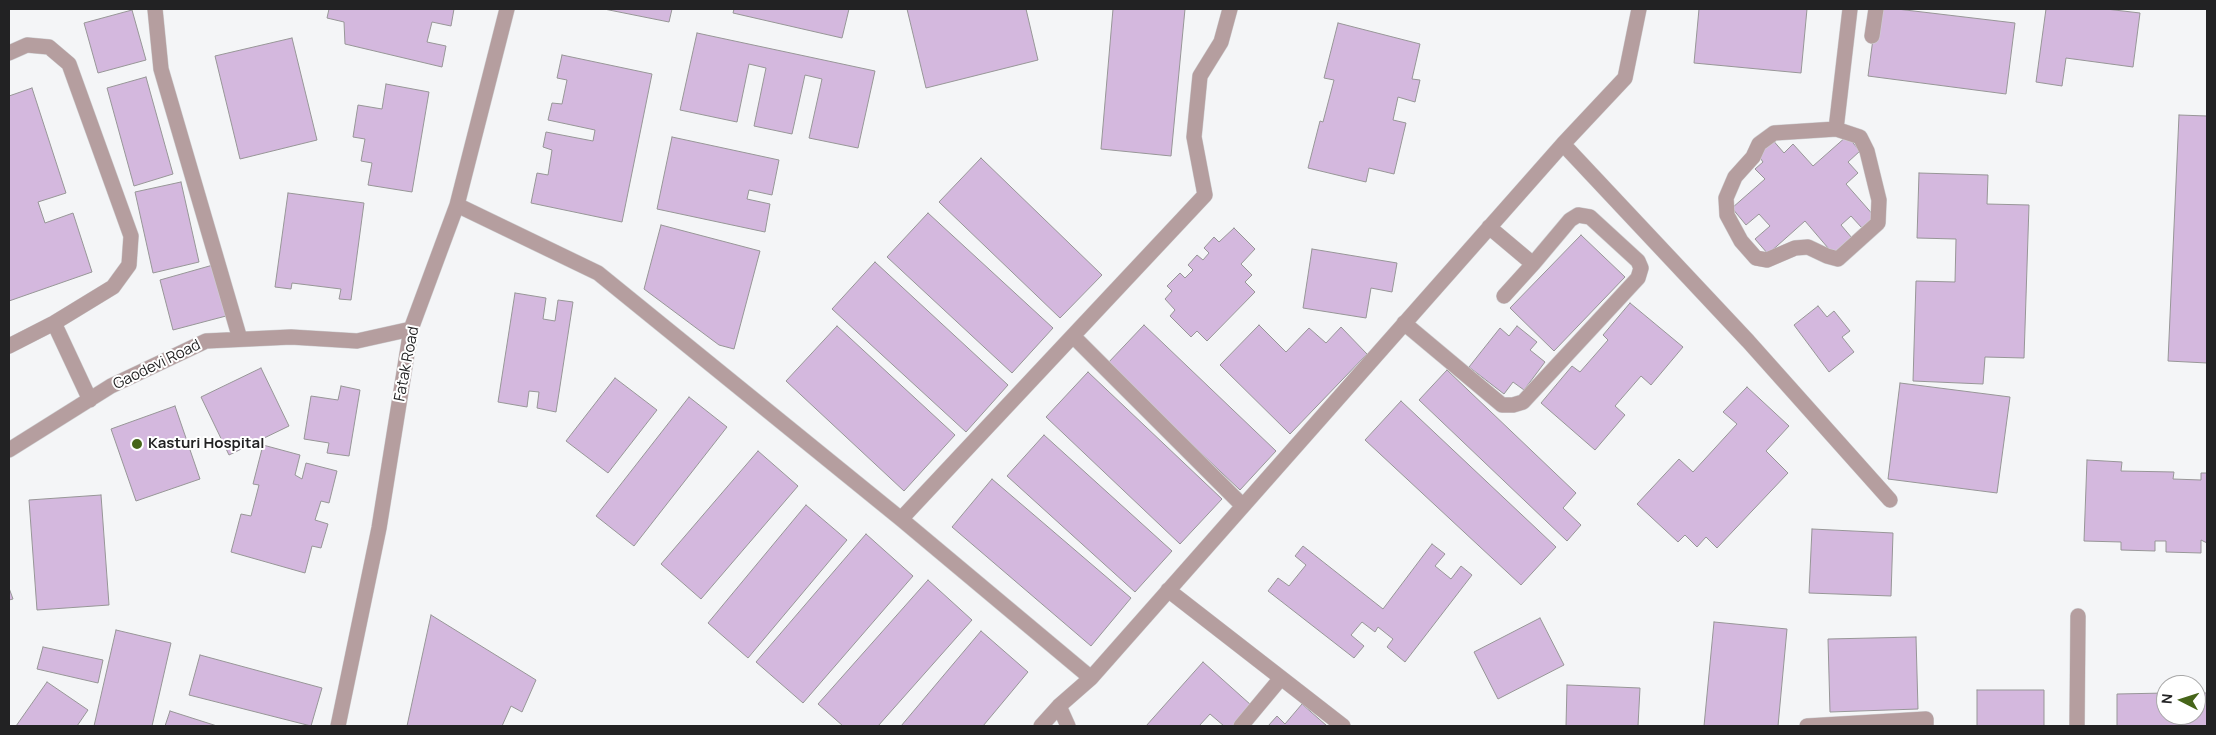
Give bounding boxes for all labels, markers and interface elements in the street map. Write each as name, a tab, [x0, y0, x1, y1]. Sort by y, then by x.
street label: Fatak Road	[391, 325, 423, 403]
street label: Gaodevi Road	[110, 336, 204, 394]
place label: Kasturi Hospital	[148, 435, 264, 453]
marker: Kasturi Hospital	[130, 437, 144, 451]
north arrow	[2156, 675, 2206, 725]
text: N	[2157, 693, 2176, 705]

